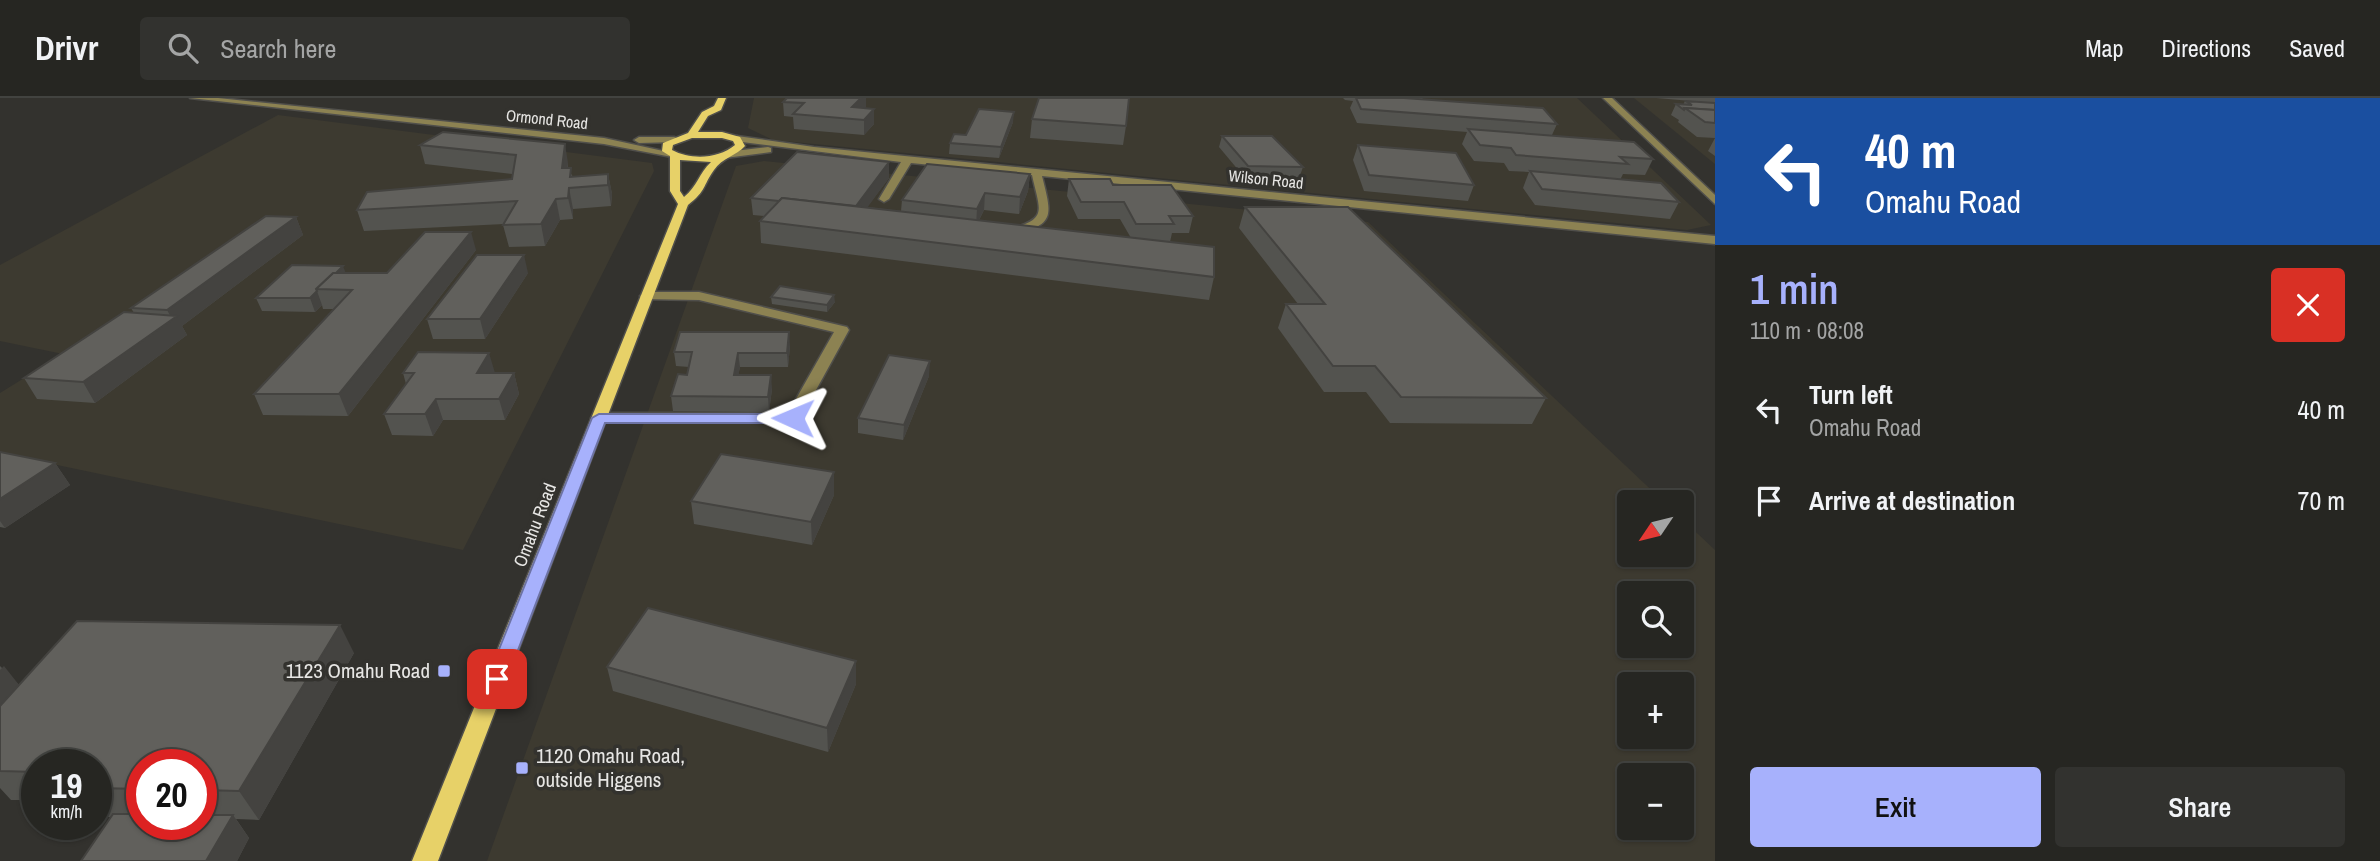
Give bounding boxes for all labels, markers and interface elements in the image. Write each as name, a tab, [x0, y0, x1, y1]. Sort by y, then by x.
search box	[140, 17, 630, 80]
text: Drivr	[35, 26, 98, 70]
icon: search	[164, 29, 202, 67]
text: Search here	[220, 31, 336, 66]
text: Map	[2085, 32, 2123, 64]
text: Directions	[2161, 32, 2251, 64]
text: Saved	[2289, 32, 2345, 64]
street label: Ormond Road	[505, 104, 589, 134]
text: 40 m	[1865, 117, 1957, 183]
icon: left	[1750, 126, 1841, 217]
street label: Wilson Road	[1228, 164, 1304, 194]
text: Omahu Road	[1865, 180, 2021, 223]
text: 1 min	[1750, 261, 1839, 317]
button: close	[2271, 268, 2345, 342]
text: 110 m · 08:08	[1750, 315, 1864, 346]
text: Turn left	[1809, 377, 1893, 412]
position arrow	[756, 381, 830, 455]
icon: left	[1750, 391, 1788, 429]
text: 40 m	[2298, 392, 2345, 427]
text: Omahu Road	[1809, 412, 1921, 443]
street label: Omahu Road	[507, 479, 562, 570]
icon: arrive	[1750, 482, 1788, 520]
text: Arrive at destination	[1809, 483, 2015, 518]
text: 70 m	[2298, 483, 2345, 518]
north arrow	[1617, 490, 1694, 567]
map controls	[1617, 490, 1694, 840]
button: search	[1617, 581, 1694, 658]
pin	[467, 649, 527, 709]
place label: 1123 Omahu Road	[286, 656, 430, 685]
icon: arrive	[478, 660, 516, 698]
marker: 1123 Omahu Road	[436, 663, 452, 679]
button: +	[1617, 672, 1694, 749]
place label: 1120 Omahu Road, outside Higgens	[536, 741, 685, 794]
speed limit sign: 20	[126, 749, 217, 840]
marker: 1120 Omahu Road, outside Higgens	[514, 760, 530, 776]
text: 19	[51, 762, 82, 809]
button: −	[1617, 763, 1694, 840]
button: Exit	[1750, 767, 2041, 847]
button: Share	[2055, 767, 2345, 847]
text: km/h	[51, 799, 83, 824]

